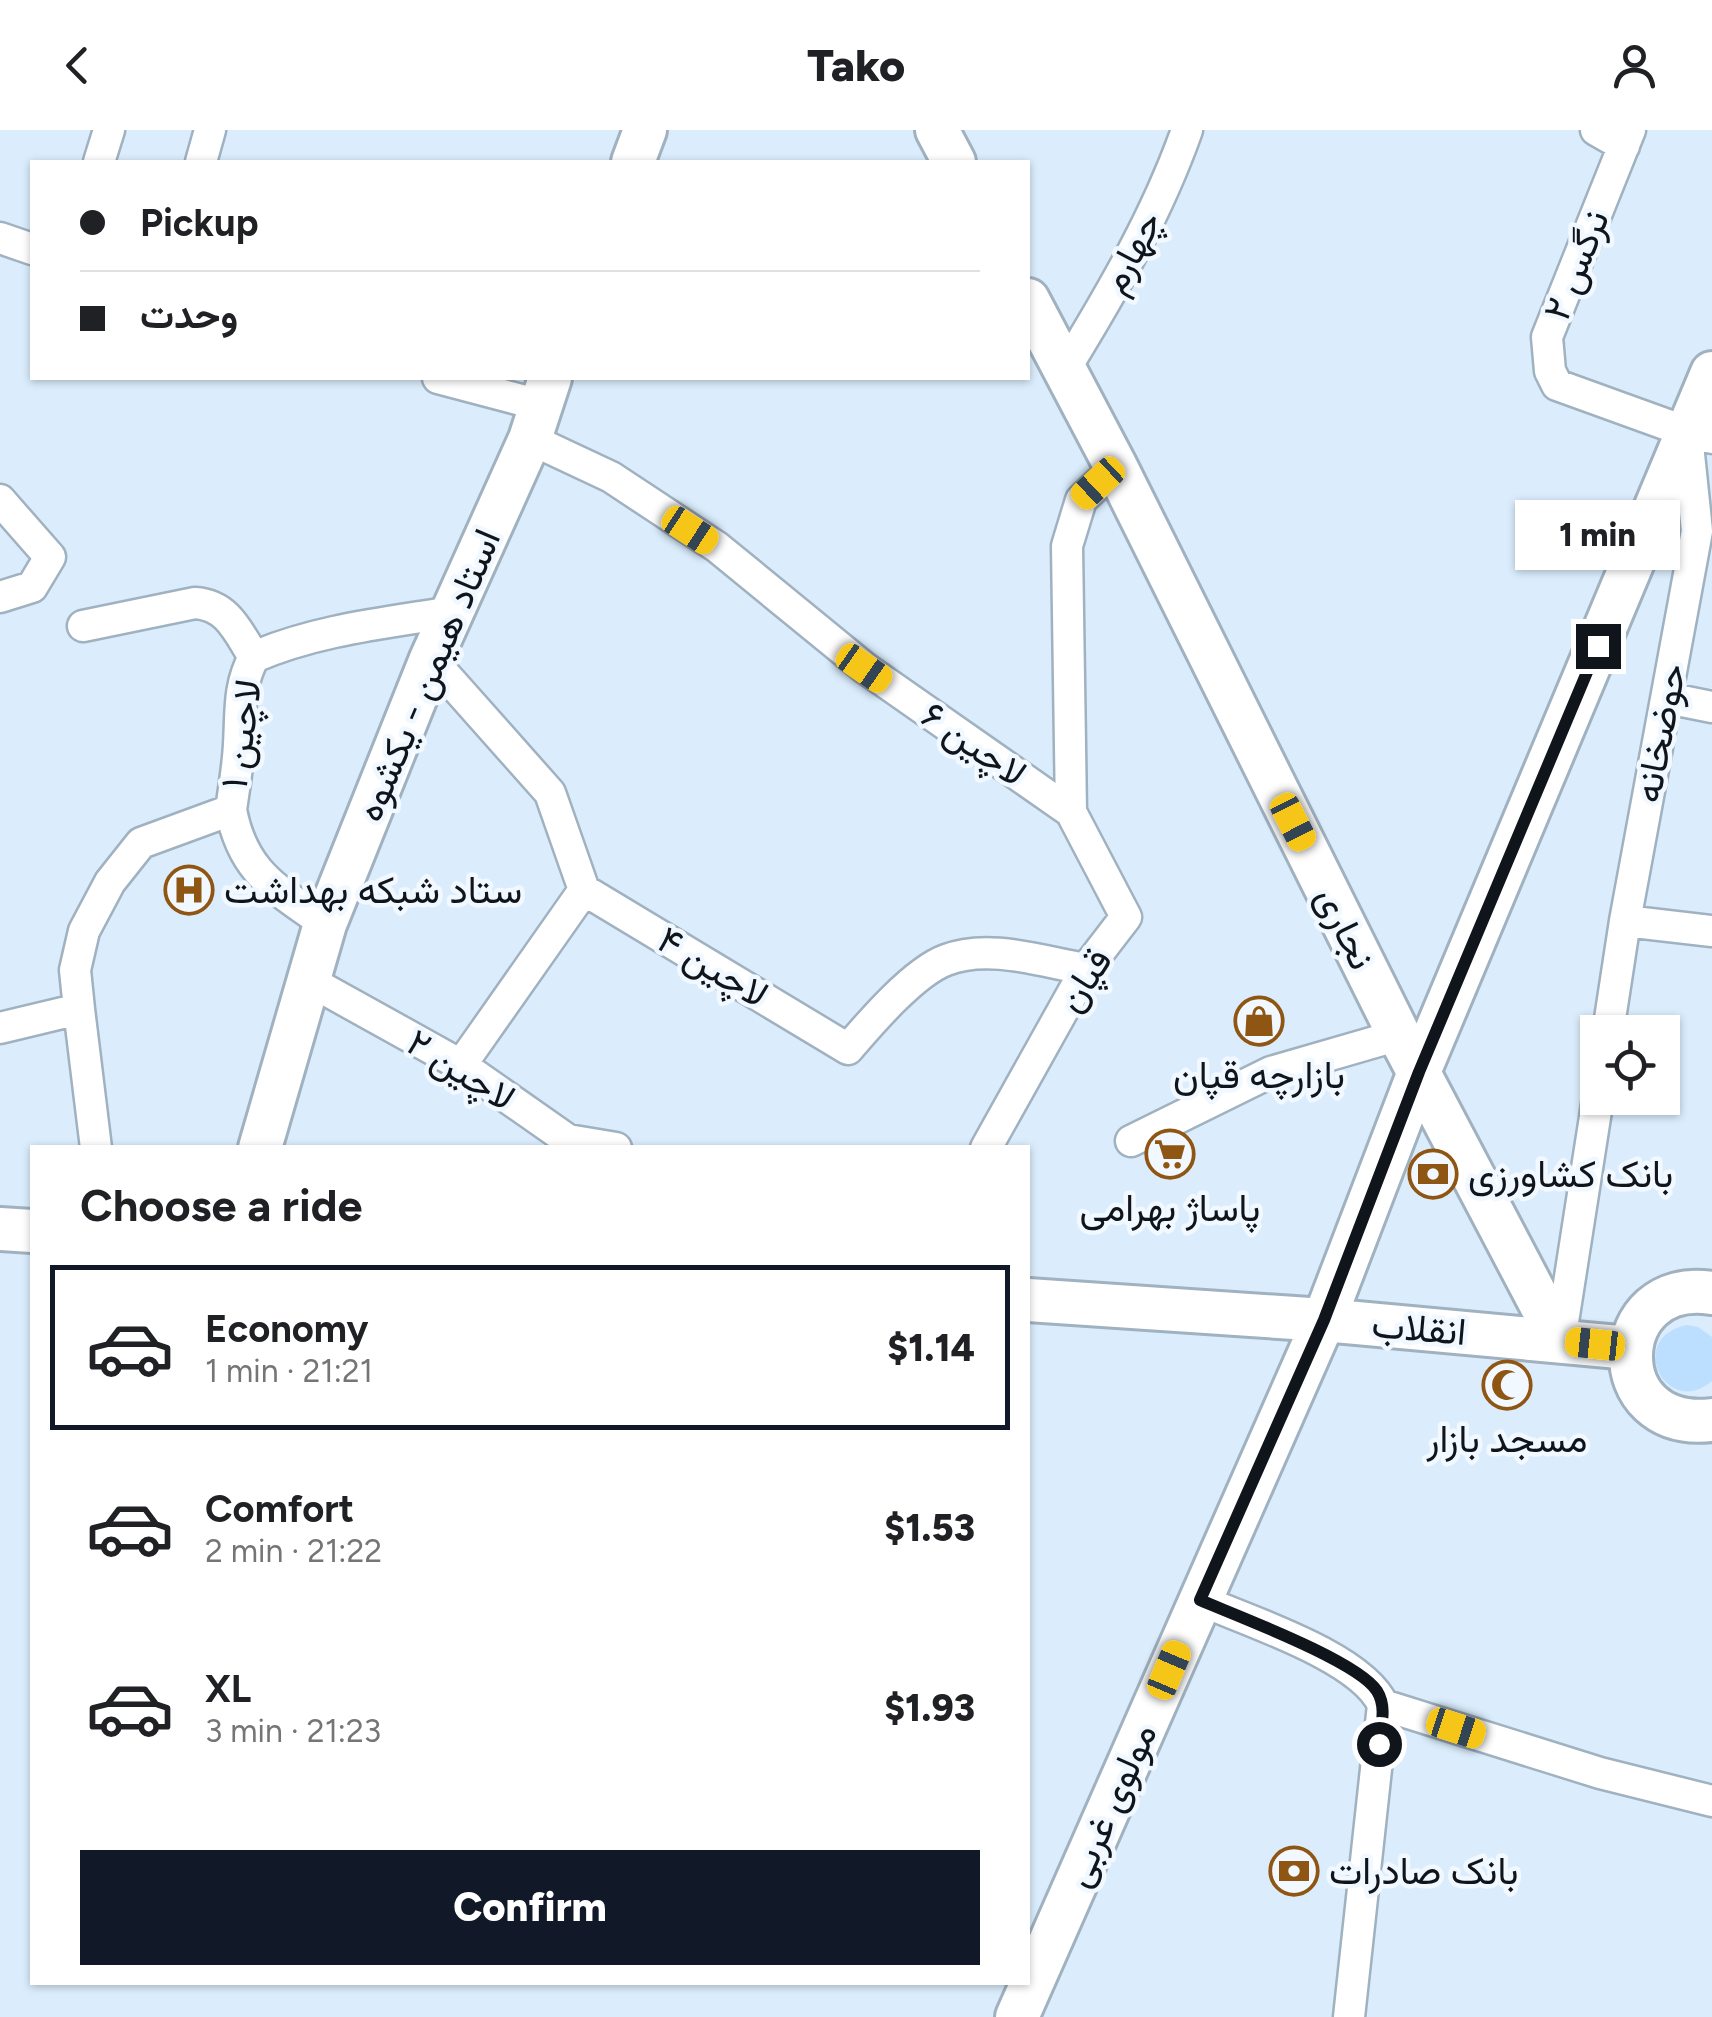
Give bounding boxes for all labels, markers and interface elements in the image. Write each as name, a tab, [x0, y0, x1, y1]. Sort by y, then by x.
icon: back	[50, 38, 105, 93]
text: Tako	[807, 38, 905, 92]
icon: person	[1607, 38, 1662, 93]
text: Pickup	[140, 200, 258, 246]
street label: چهارم	[1090, 203, 1174, 303]
street label: نرگس ۲	[1533, 203, 1619, 327]
text: وحدت	[140, 292, 238, 338]
car	[1066, 452, 1130, 514]
car	[657, 501, 723, 559]
callout: 1 min	[1516, 501, 1680, 571]
text: 1 min	[1559, 516, 1636, 554]
street label: استاد هیمن - یکشوه	[346, 522, 510, 828]
route end	[1576, 624, 1621, 669]
car	[831, 639, 897, 697]
street label: حوضخانه	[1624, 660, 1696, 806]
street label: لاچین ۱	[211, 676, 274, 792]
street label: لاچین ۶	[911, 691, 1035, 799]
car	[1266, 788, 1320, 856]
hospital icon: ستاد شبکه بهداشت	[163, 864, 215, 916]
place label: ستاد شبکه بهداشت	[224, 867, 522, 913]
street label: نجاری	[1306, 879, 1386, 977]
street label: لاچین ۴	[648, 916, 777, 1020]
street label: قپان	[1047, 939, 1124, 1022]
shop icon: بازارچه قپان	[1233, 995, 1285, 1047]
map controls	[1580, 1015, 1680, 1115]
button: locate	[1580, 1015, 1680, 1115]
street label: لاچین ۲	[397, 1019, 524, 1124]
place label: بازارچه قپان	[1173, 1052, 1345, 1101]
supermarket icon: پاساژ بهرامی	[1144, 1128, 1196, 1180]
bank icon: بانک کشاورزی	[1407, 1148, 1459, 1200]
place label: بانک کشاورزی	[1468, 1151, 1673, 1197]
text: Choose a ride	[80, 1178, 362, 1232]
place label: پاساژ بهرامی	[1080, 1185, 1260, 1234]
street label: انقلاب	[1370, 1301, 1468, 1355]
icon: car	[85, 1303, 175, 1393]
text: Economy	[205, 1306, 368, 1352]
text: $1.14	[887, 1325, 975, 1371]
car	[1564, 1326, 1626, 1362]
text: 1 min · 21:21	[205, 1352, 373, 1390]
mosque icon: مسجد بازار	[1481, 1359, 1533, 1411]
place label: مسجد بازار	[1425, 1416, 1588, 1462]
icon: car	[85, 1483, 175, 1573]
text: Comfort	[205, 1486, 354, 1532]
text: $1.53	[884, 1505, 975, 1551]
text: 2 min · 21:22	[205, 1532, 382, 1570]
car	[1143, 1637, 1195, 1703]
icon: car	[85, 1663, 175, 1753]
text: XL	[205, 1666, 251, 1712]
text: $1.93	[884, 1685, 975, 1731]
car	[1423, 1704, 1489, 1752]
text: 3 min · 21:23	[205, 1712, 381, 1750]
street label: مولوی غربی	[1054, 1716, 1166, 1894]
route start	[1357, 1722, 1402, 1767]
bank icon: بانک صادرات	[1268, 1845, 1320, 1897]
place label: بانک صادرات	[1329, 1848, 1519, 1894]
button: Confirm	[80, 1850, 980, 1965]

